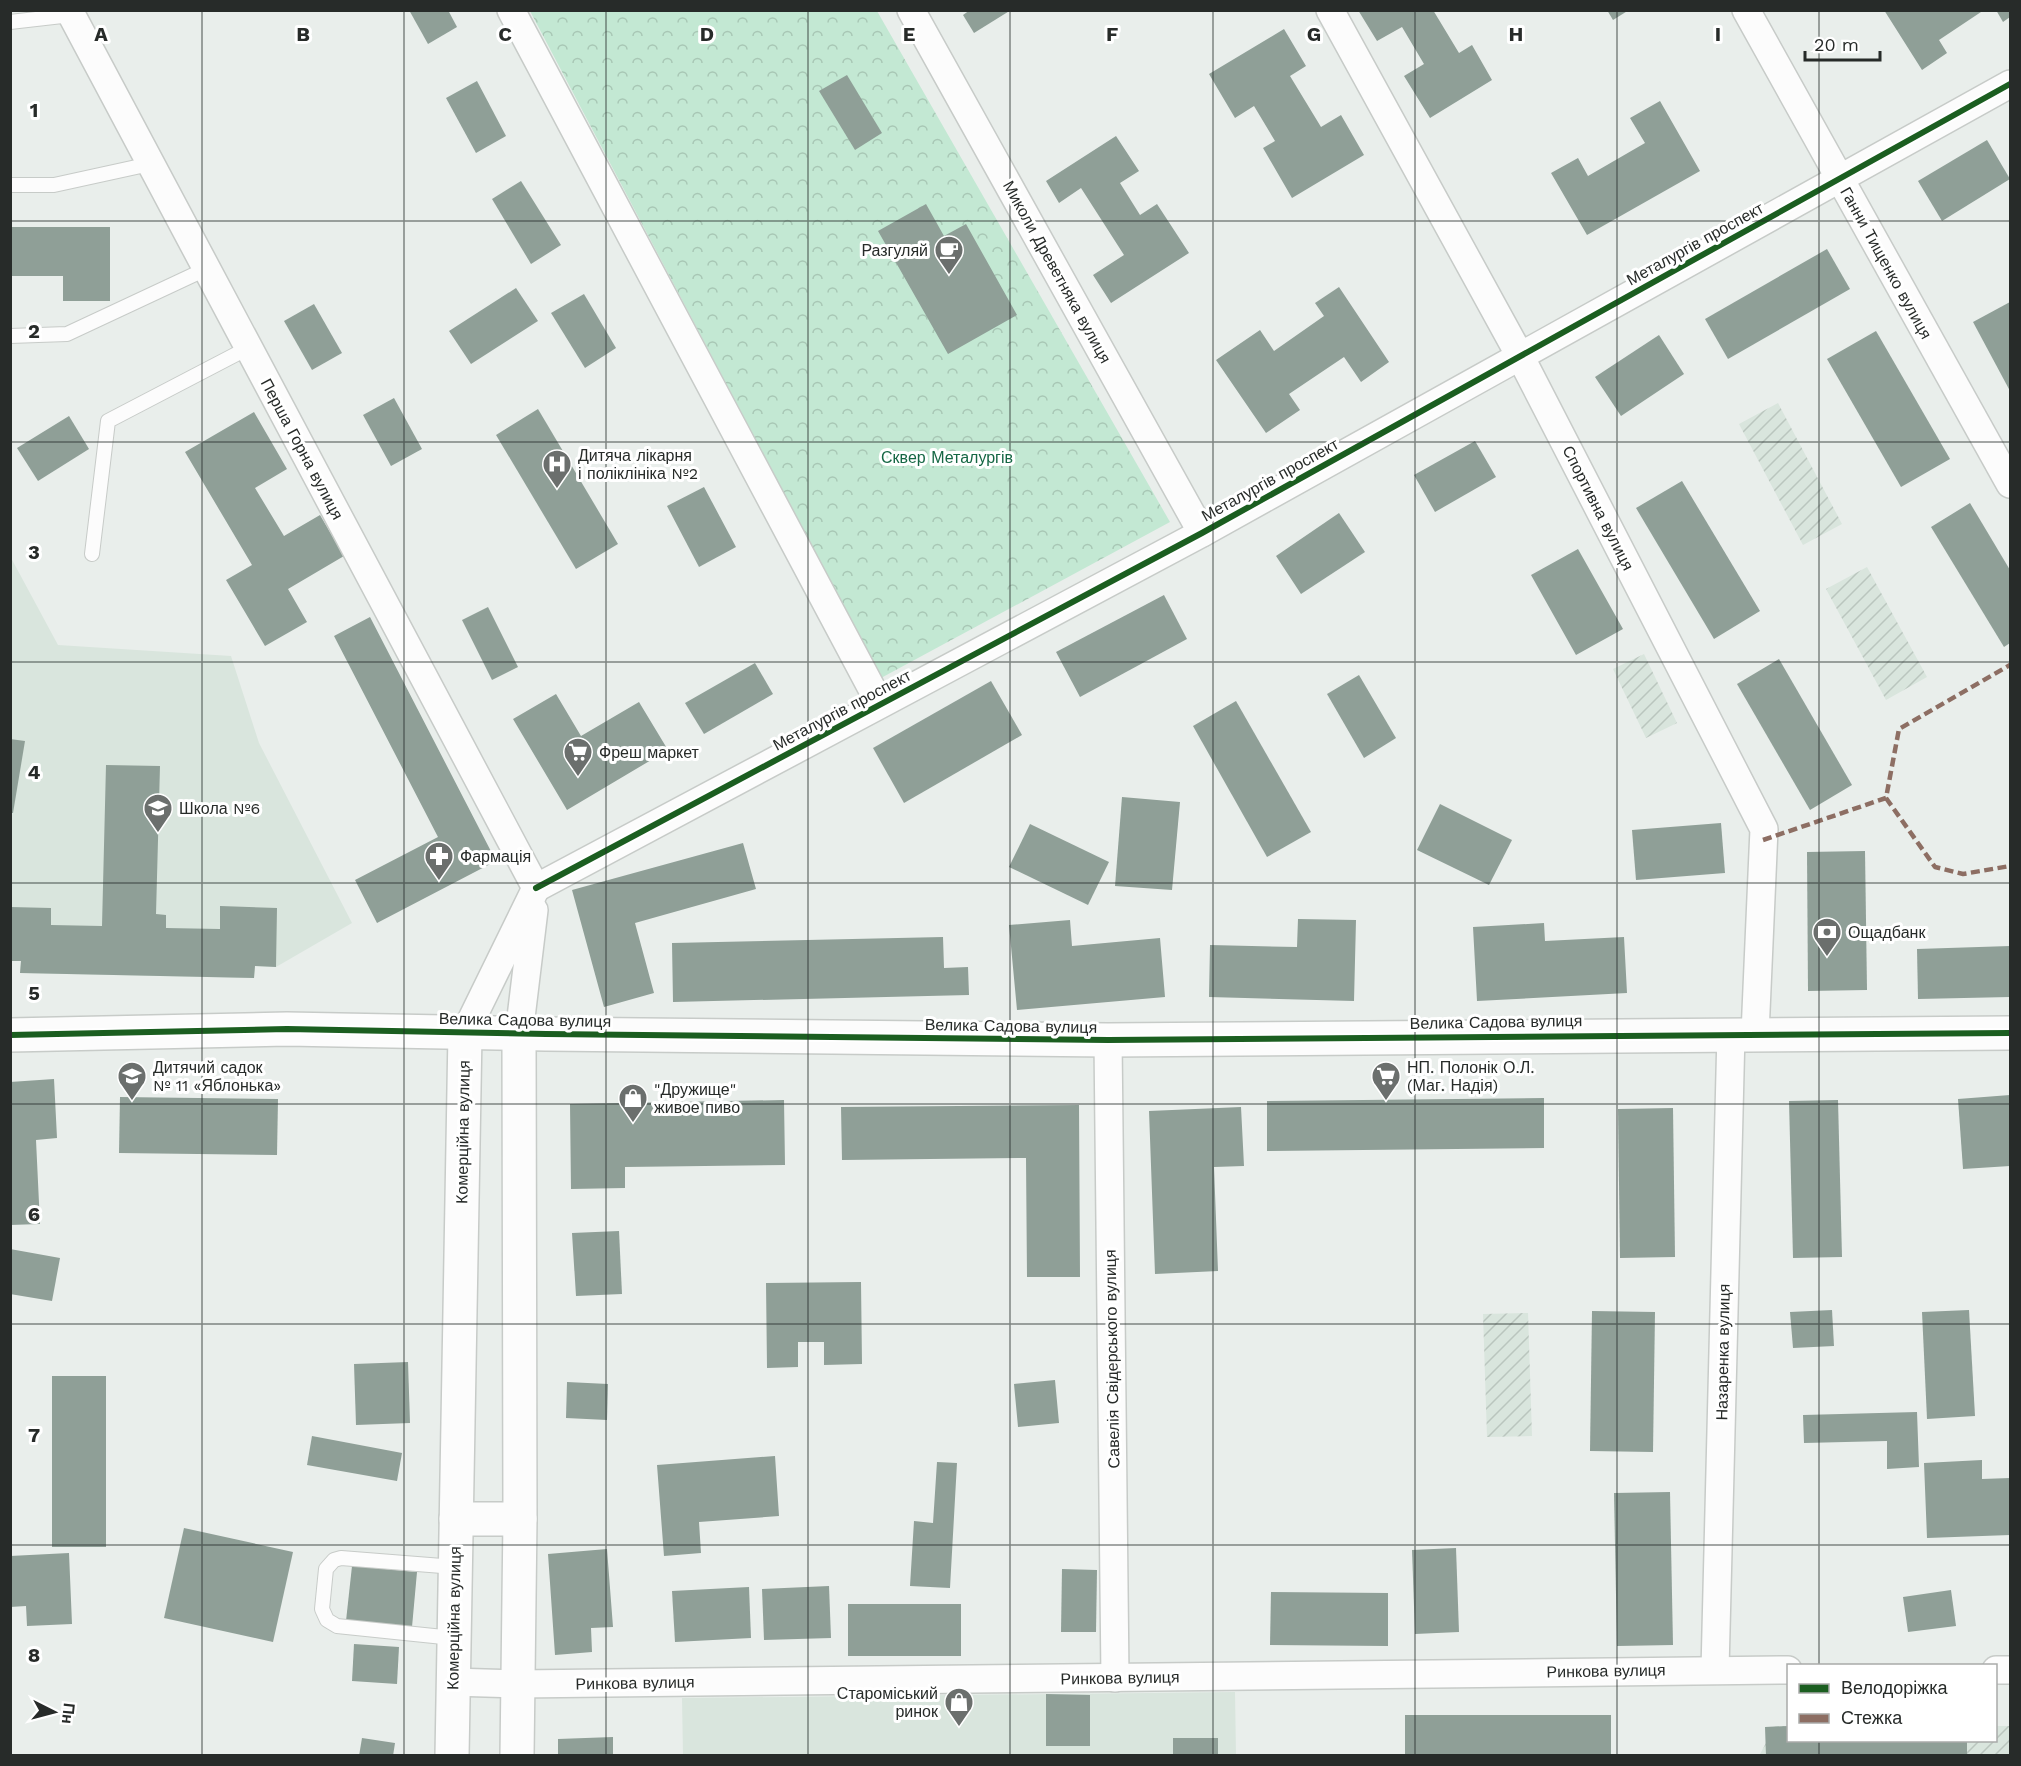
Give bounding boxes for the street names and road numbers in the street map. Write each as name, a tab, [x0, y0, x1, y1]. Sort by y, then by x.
street label: Миколи Древетняка вулиця	[999, 178, 1115, 366]
street label: Ганни Тищенко вулиця	[1836, 184, 1936, 342]
street label: Металургів проспект	[1623, 198, 1767, 290]
street label: Перша Горна вулиця	[257, 375, 347, 523]
street label: Металургів проспект	[1198, 434, 1342, 526]
street label: Спортивна вулиця	[1558, 442, 1638, 574]
street label: Металургів проспект	[770, 665, 915, 755]
street label: Велика Садова вулиця	[439, 1009, 611, 1031]
street label: Велика Садова вулиця	[1410, 1011, 1582, 1033]
street label: Велика Садова вулиця	[925, 1015, 1097, 1037]
street label: Комерційна вулиця	[452, 1060, 474, 1204]
street label: Савелія Свідерського вулиця	[1101, 1249, 1123, 1469]
street label: Назаренка вулиця	[1712, 1283, 1734, 1421]
street label: Комерційна вулиця	[443, 1546, 465, 1690]
street label: Ринкова вулиця	[1546, 1660, 1666, 1682]
street label: Ринкова вулиця	[1060, 1667, 1180, 1689]
street label: Ринкова вулиця	[575, 1672, 695, 1694]

